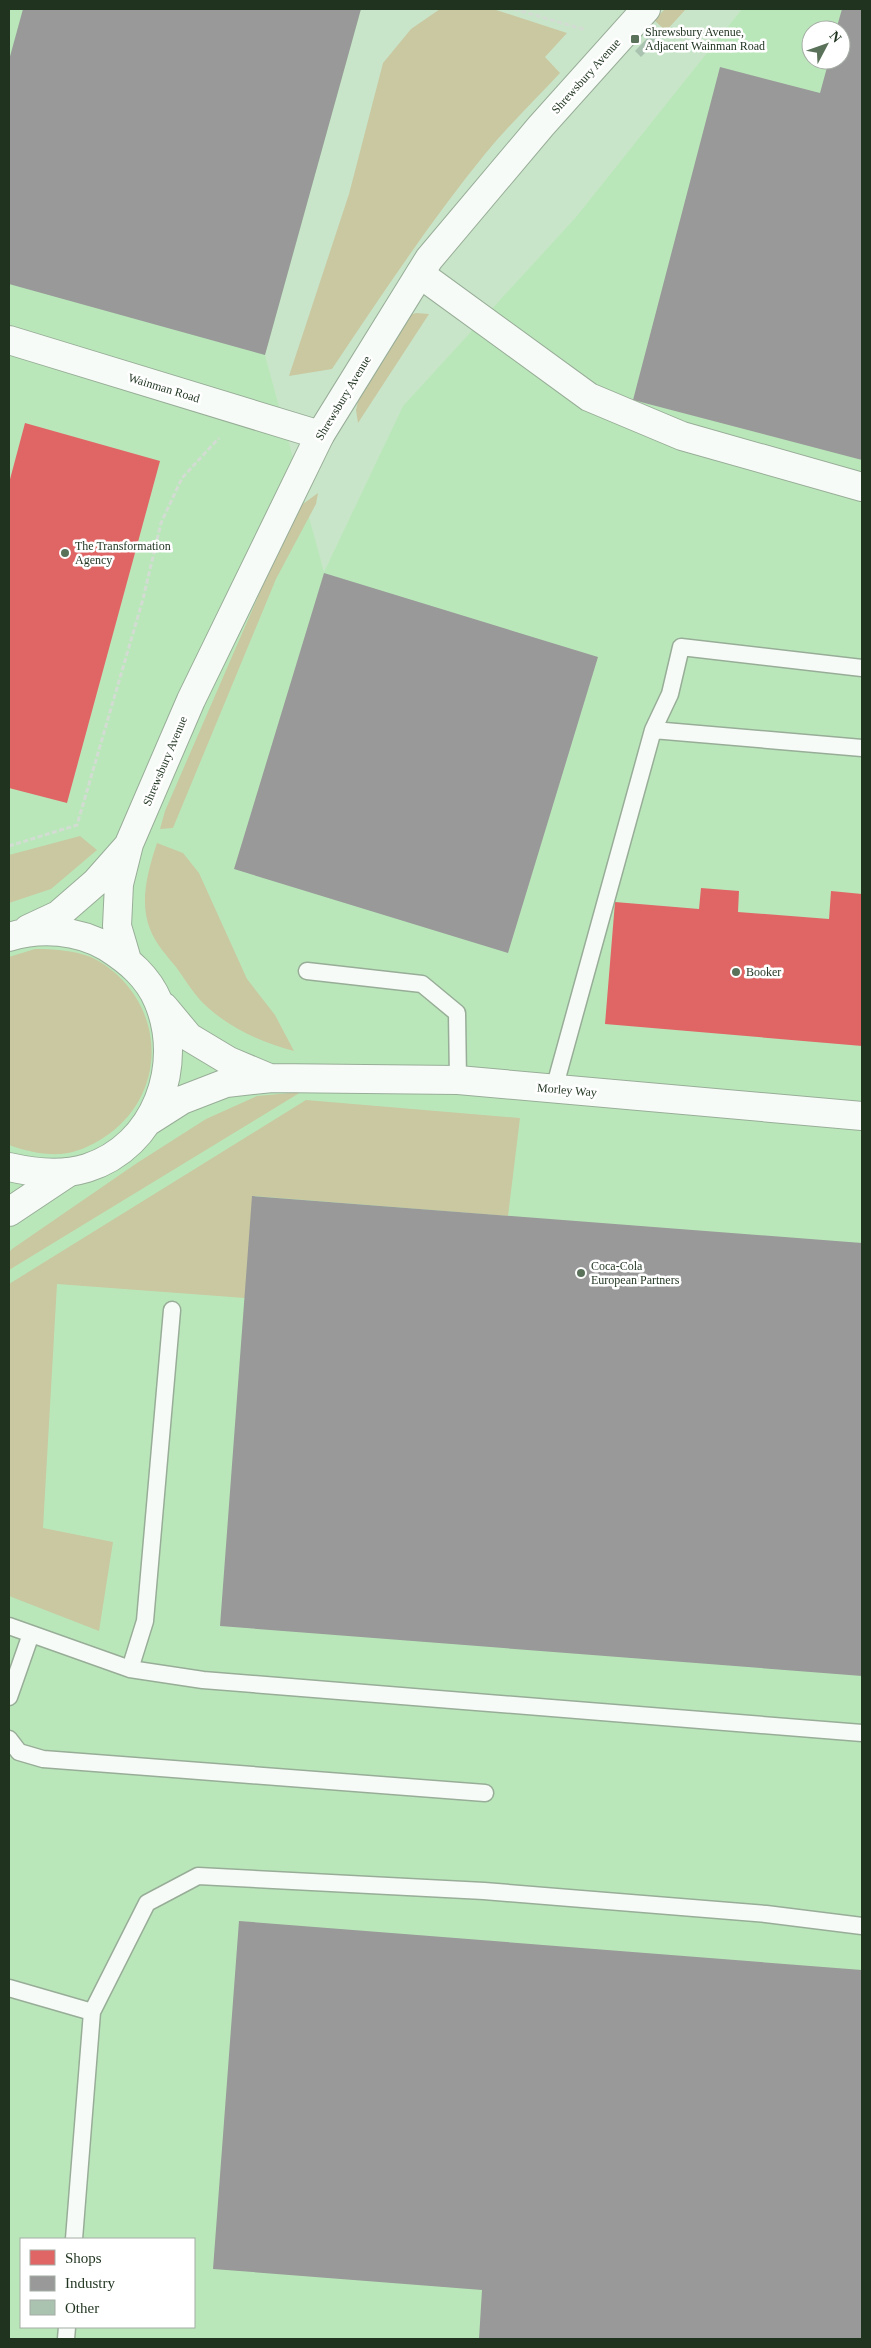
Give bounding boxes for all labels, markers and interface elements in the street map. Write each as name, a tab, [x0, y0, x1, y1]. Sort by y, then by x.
north arrow	[801, 20, 851, 70]
place label: Shrewsbury Avenue, Adjacent Wainman Road	[645, 25, 765, 53]
text: N	[826, 28, 844, 46]
marker: Shrewsbury Avenue, Adjacent Wainman Road	[629, 33, 641, 45]
street label: Shrewsbury Avenue	[549, 36, 623, 116]
street label: Shrewsbury Avenue	[312, 353, 374, 443]
street label: Wainman Road	[127, 370, 201, 406]
place label: The Transformation Agency	[75, 539, 171, 567]
marker: The Transformation Agency	[59, 547, 71, 559]
street label: Shrewsbury Avenue	[140, 714, 190, 808]
place label: Booker	[746, 965, 781, 979]
marker: Booker	[730, 966, 742, 978]
street label: Morley Way	[537, 1080, 597, 1100]
place label: Coca-Cola European Partners	[591, 1259, 680, 1287]
marker: Coca-Cola European Partners	[575, 1267, 587, 1279]
legend	[20, 2238, 195, 2328]
text: Shops	[65, 2250, 102, 2266]
text: Industry	[65, 2275, 115, 2291]
text: Other	[65, 2300, 99, 2316]

